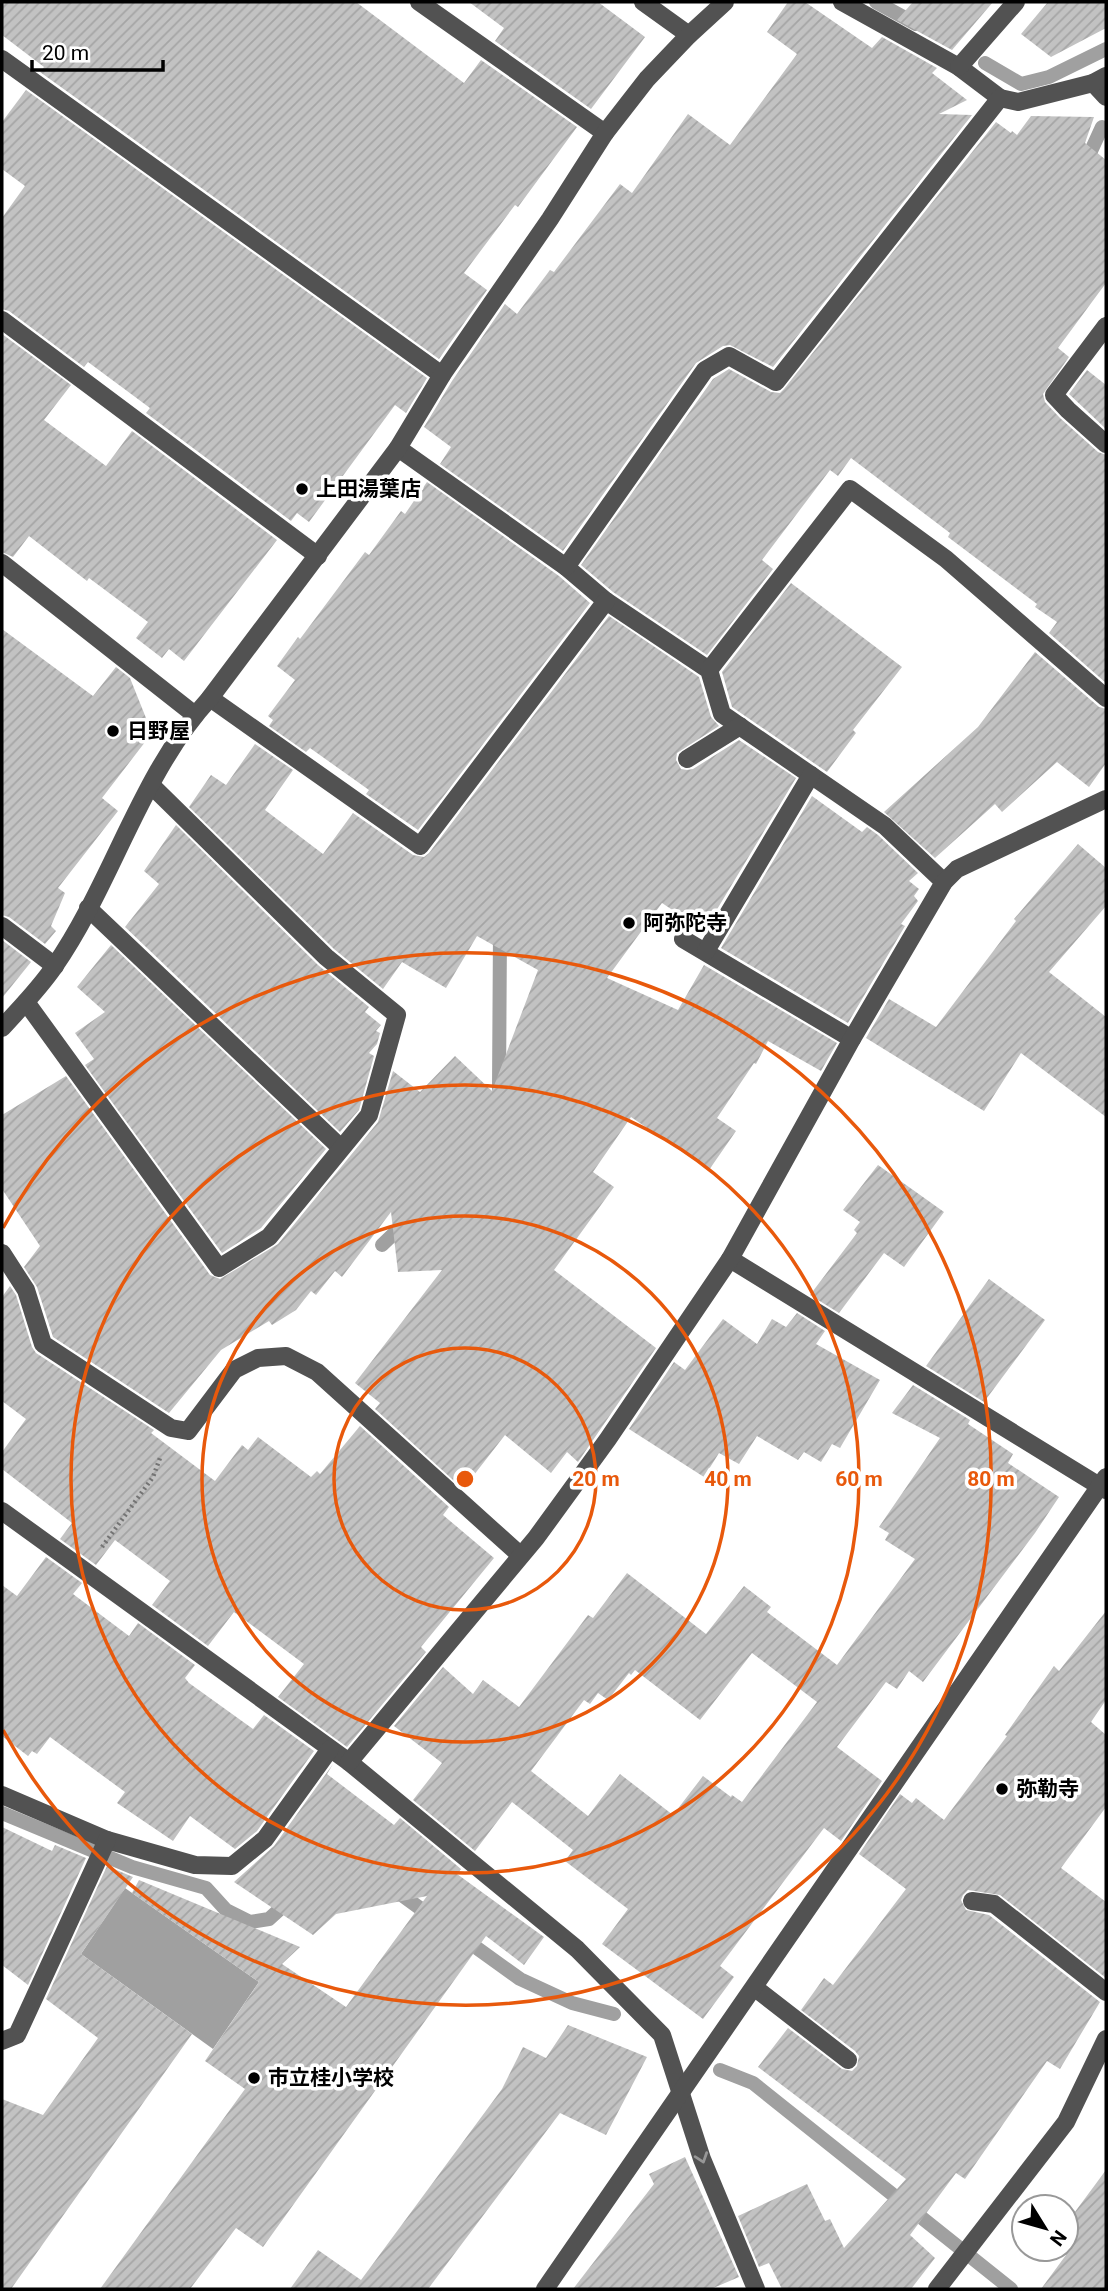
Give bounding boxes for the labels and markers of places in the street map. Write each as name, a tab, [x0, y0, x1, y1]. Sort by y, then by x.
place label: 上田湯葉店	[316, 477, 421, 501]
marker: 上田湯葉店	[294, 481, 310, 497]
place label: 日野屋	[127, 719, 190, 743]
marker: 日野屋	[105, 723, 121, 739]
place label: 阿弥陀寺	[643, 911, 727, 935]
marker: 阿弥陀寺	[621, 915, 637, 931]
centre of rings	[453, 1467, 477, 1491]
place label: 弥勒寺	[1016, 1777, 1079, 1801]
marker: 弥勒寺	[994, 1781, 1010, 1797]
place label: 市立桂小学校	[268, 2066, 394, 2090]
marker: 市立桂小学校	[246, 2070, 262, 2086]

